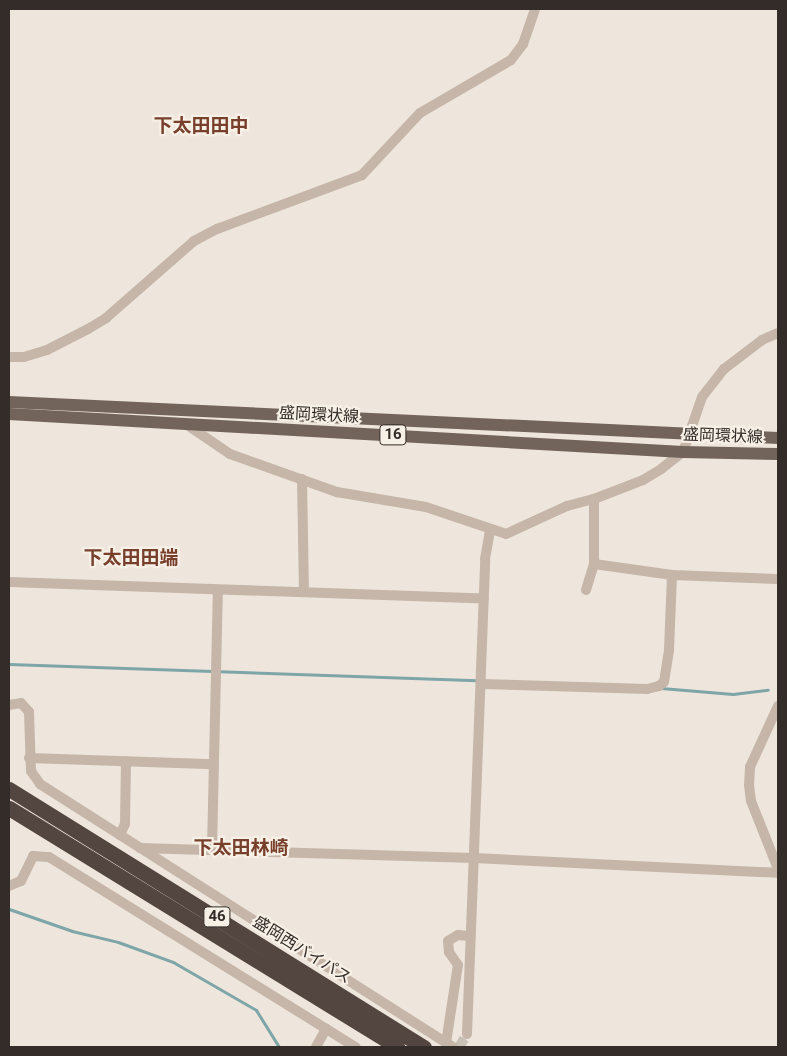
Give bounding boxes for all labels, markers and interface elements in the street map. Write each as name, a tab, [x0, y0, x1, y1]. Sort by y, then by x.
district label: 下太田田中	[154, 115, 248, 137]
street label: 盛岡環状線	[279, 403, 359, 427]
road number: 16	[379, 422, 407, 448]
street label: 盛岡環状線	[683, 425, 763, 447]
district label: 下太田田端	[84, 547, 178, 569]
district label: 下太田林崎	[194, 837, 288, 859]
road number: 46	[203, 904, 231, 930]
street label: 盛岡西バイパス	[249, 912, 355, 988]

